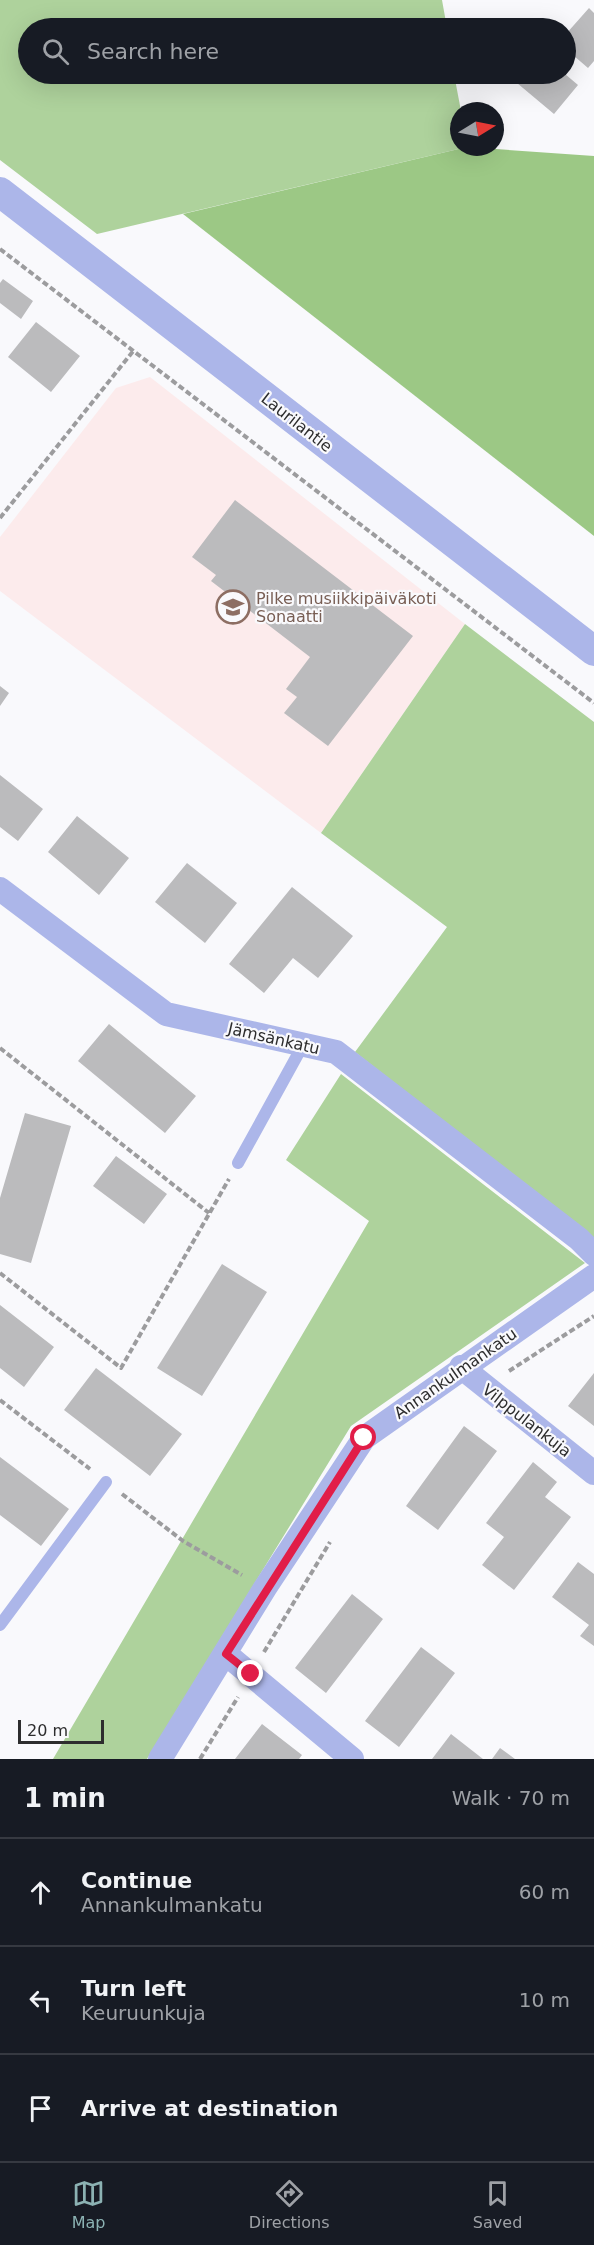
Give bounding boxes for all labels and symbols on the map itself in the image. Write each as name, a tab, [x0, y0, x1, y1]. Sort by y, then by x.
north arrow	[450, 102, 504, 156]
street label: Laurilantie	[257, 389, 336, 456]
school or university icon: Pilke musiikkipäiväkoti Sonaatti	[215, 589, 251, 625]
place label: Pilke musiikkipäiväkoti Sonaatti	[256, 589, 437, 626]
street label: Jämsänkatu	[225, 1018, 322, 1058]
street label: Annankulmankatu	[390, 1324, 520, 1423]
street label: Vilppulankuja	[478, 1380, 575, 1461]
route start	[350, 1424, 376, 1450]
route end	[237, 1660, 263, 1686]
scale bar	[18, 1717, 104, 1744]

